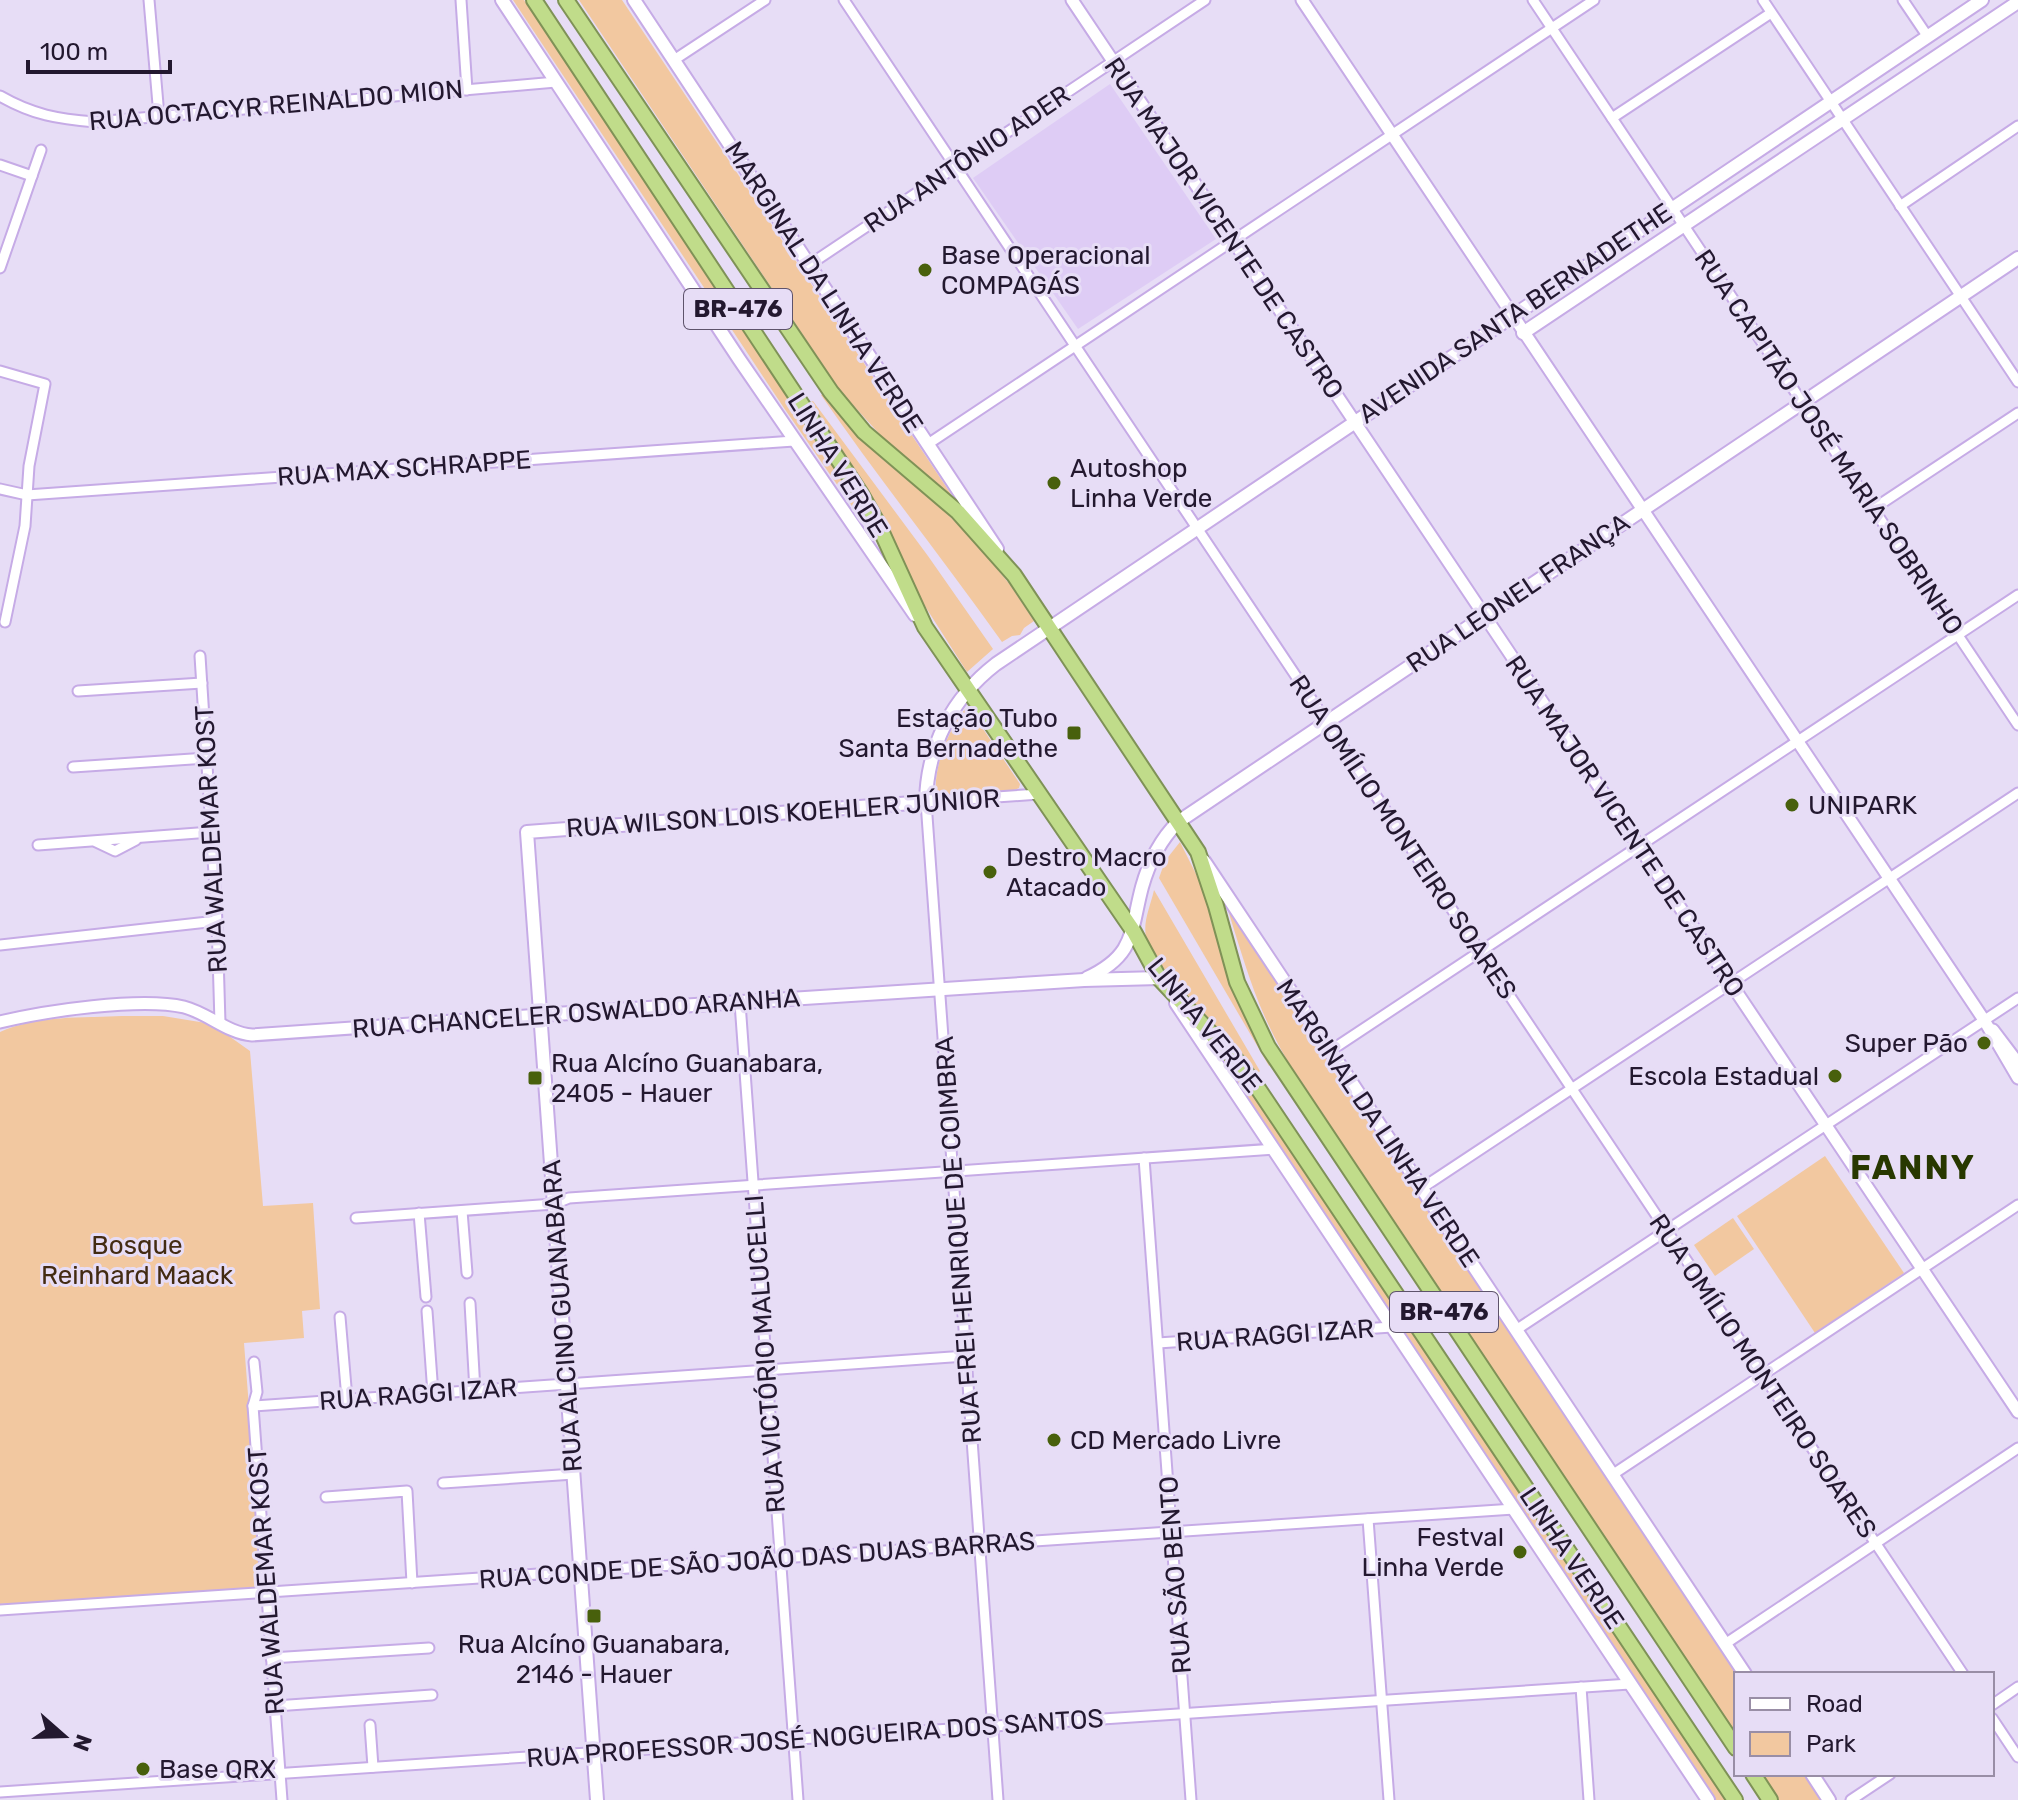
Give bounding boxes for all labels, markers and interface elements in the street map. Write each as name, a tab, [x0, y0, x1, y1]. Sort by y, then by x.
scale bar	[28, 24, 170, 74]
text: 100 m	[40, 38, 108, 66]
street label: RUA MAJOR VICENTE DE CASTRO	[1097, 52, 1350, 405]
street label: RUA OCTACYR REINALDO MION	[88, 74, 464, 137]
street label: RUA ANTÔNIO ADER	[858, 79, 1076, 240]
street label: MARGINAL DA LINHA VERDE	[718, 136, 929, 439]
street label: AVENIDA SANTA BERNADETHE	[1353, 197, 1678, 430]
place label: Base Operacional COMPAGÁS	[941, 240, 1151, 301]
street label: RUA CAPITÃO JOSÉ MARIA SOBRINHO	[1688, 244, 1969, 641]
marker: Base Operacional COMPAGÁS	[916, 261, 934, 279]
road number: BR-476	[684, 289, 792, 329]
street label: LINHA VERDE	[781, 387, 894, 543]
street label: RUA MAX SCHRAPPE	[276, 444, 532, 493]
place label: Autoshop Linha Verde	[1070, 453, 1212, 514]
marker: Autoshop Linha Verde	[1045, 474, 1063, 492]
street label: RUA LEONEL FRANÇA	[1401, 507, 1636, 680]
street label: RUA MAJOR VICENTE DE CASTRO	[1498, 650, 1751, 1003]
street label: RUA OMÍLIO MONTEIRO SOARES	[1282, 669, 1523, 1005]
place label: Estação Tubo Santa Bernadethe	[839, 703, 1058, 764]
street label: RUA WALDEMAR KOST	[189, 704, 234, 974]
marker: Estação Tubo Santa Bernadethe	[1065, 724, 1083, 742]
street label: RUA WILSON LOIS KOEHLER JÚNIOR	[565, 783, 1001, 844]
place label: UNIPARK	[1808, 790, 1917, 821]
marker: UNIPARK	[1783, 796, 1801, 814]
place label: Destro Macro Atacado	[1006, 842, 1167, 903]
marker: Destro Macro Atacado	[981, 863, 999, 881]
street label: LINHA VERDE	[1141, 952, 1268, 1099]
street label: MARGINAL DA LINHA VERDE	[1269, 973, 1486, 1273]
street label: RUA CHANCELER OSWALDO ARANHA	[351, 982, 801, 1045]
place label: Super Pão	[1845, 1028, 1968, 1059]
marker: Super Pão	[1975, 1034, 1993, 1052]
street label: RUA FREI HENRIQUE DE COIMBRA	[929, 1035, 988, 1445]
place label: Rua Alcíno Guanabara, 2405 - Hauer	[551, 1048, 823, 1109]
place label: Escola Estadual	[1628, 1061, 1819, 1092]
marker: Escola Estadual	[1826, 1067, 1844, 1085]
marker: Rua Alcíno Guanabara, 2405 - Hauer	[526, 1069, 544, 1087]
district label: FANNY	[1850, 1147, 1976, 1188]
street label: RUA ALCINO GUANABARA	[536, 1159, 589, 1473]
street label: RUA VICTÓRIO MALUCELLI	[739, 1194, 792, 1514]
street label: RUA OMÍLIO MONTEIRO SOARES	[1642, 1208, 1883, 1544]
park label: Bosque Reinhard Maack	[41, 1230, 234, 1291]
road number: BR-476	[1390, 1292, 1498, 1332]
street label: RUA RAGGI IZAR	[1175, 1313, 1375, 1358]
street label: RUA RAGGI IZAR	[318, 1372, 518, 1417]
place label: CD Mercado Livre	[1070, 1425, 1281, 1456]
marker: CD Mercado Livre	[1045, 1431, 1063, 1449]
street label: RUA WALDEMAR KOST	[242, 1446, 291, 1716]
street label: RUA SÃO BENTO	[1153, 1475, 1198, 1675]
street label: LINHA VERDE	[1513, 1482, 1630, 1635]
place label: Festval Linha Verde	[1362, 1522, 1504, 1583]
street label: RUA CONDE DE SÃO JOÃO DAS DUAS BARRAS	[478, 1526, 1036, 1595]
marker: Festval Linha Verde	[1511, 1543, 1529, 1561]
marker: Rua Alcíno Guanabara, 2146 - Hauer	[585, 1607, 603, 1625]
place label: Rua Alcíno Guanabara, 2146 - Hauer	[458, 1629, 730, 1690]
legend	[1734, 1672, 1994, 1776]
text: Road	[1806, 1690, 1863, 1718]
north arrow	[24, 1696, 104, 1776]
street label: RUA PROFESSOR JOSÉ NOGUEIRA DOS SANTOS	[525, 1703, 1105, 1774]
text: Park	[1806, 1730, 1857, 1758]
text: N	[67, 1731, 98, 1755]
place label: Base QRX	[159, 1754, 276, 1785]
marker: Base QRX	[134, 1760, 152, 1778]

